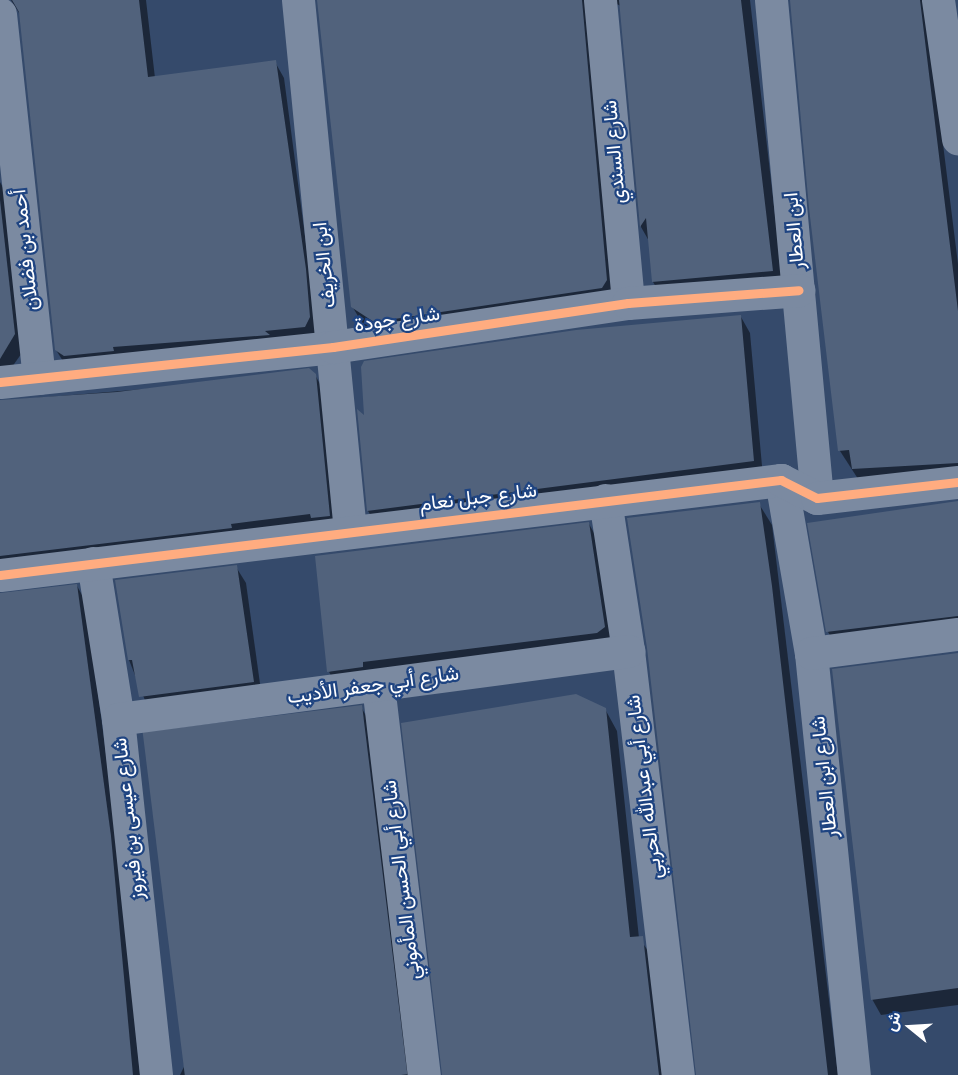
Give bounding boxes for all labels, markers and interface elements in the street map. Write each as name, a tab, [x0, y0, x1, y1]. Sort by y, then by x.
street label: شارع السندي	[598, 99, 630, 205]
street label: أحمد بن فضلان	[7, 188, 43, 312]
street label: ابن العطار	[779, 191, 809, 271]
street label: ابن الخريف	[308, 221, 340, 309]
street label: شارع جودة	[353, 301, 441, 337]
street label: شارع جبل نعام	[418, 478, 538, 516]
street label: شارع أبي جعفر الأديب	[286, 661, 460, 709]
street label: شارع أبي عبدالله الحربي	[621, 694, 667, 880]
street label: شارع ابن العطار	[806, 715, 842, 839]
street label: شارع عيسى بن فيروز	[108, 737, 148, 901]
street label: شارع أبي الحسن المأموني	[377, 779, 425, 981]
north arrow	[880, 997, 940, 1057]
text: ش	[880, 1009, 904, 1033]

